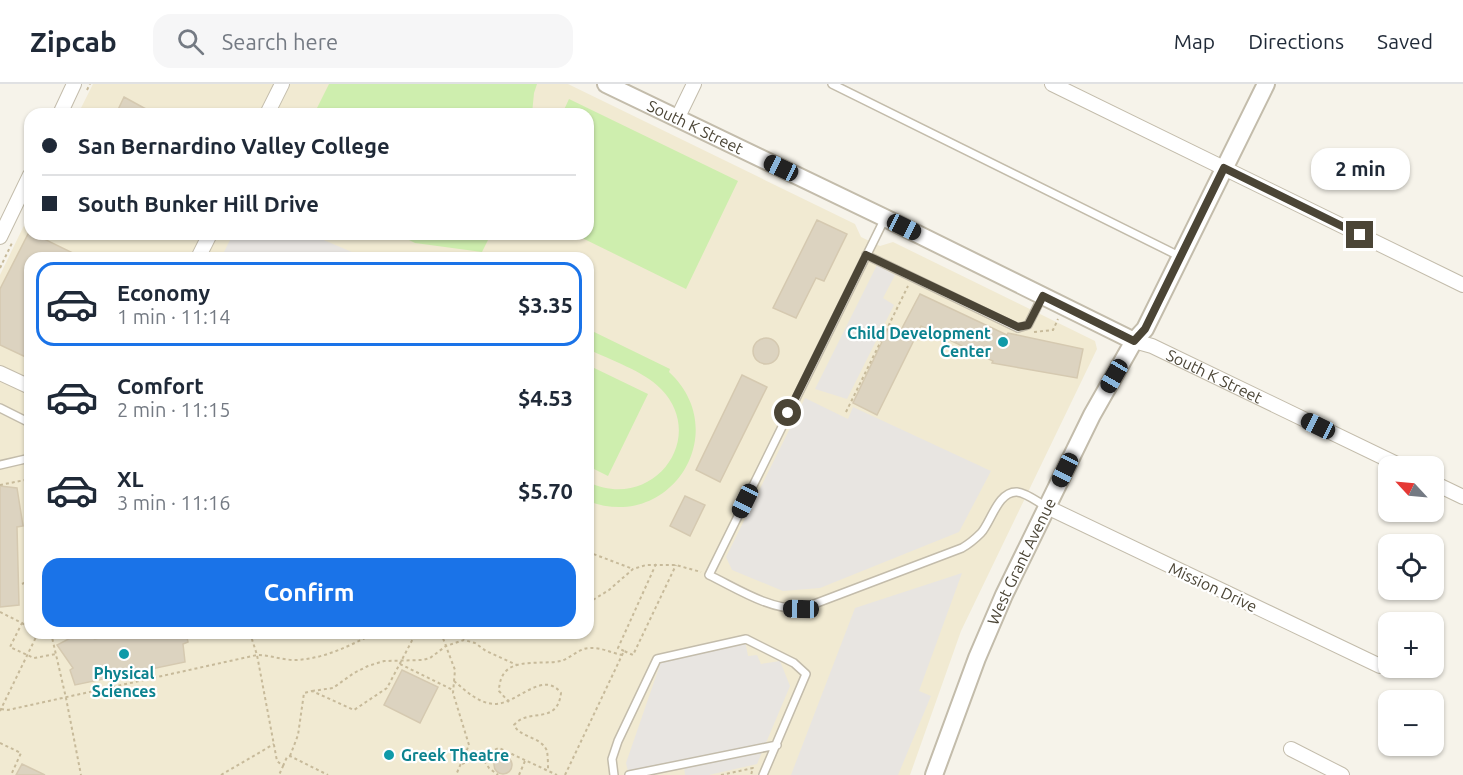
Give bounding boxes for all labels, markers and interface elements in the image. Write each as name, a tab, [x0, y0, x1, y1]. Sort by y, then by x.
search box	[153, 14, 573, 68]
icon: search	[174, 25, 207, 58]
text: Zipcab	[30, 26, 117, 57]
text: Search here	[222, 29, 338, 54]
text: Map	[1174, 29, 1215, 53]
text: Directions	[1248, 29, 1344, 53]
text: Saved	[1377, 29, 1433, 53]
street label: South K Street	[644, 96, 747, 158]
text: San Bernardino Valley College	[78, 133, 390, 158]
callout: 2 min	[1310, 148, 1410, 190]
car	[761, 152, 801, 184]
text: 2 min	[1335, 157, 1386, 180]
text: South Bunker Hill Drive	[78, 191, 319, 216]
car	[884, 211, 924, 243]
route end	[1346, 221, 1373, 248]
icon: car	[45, 277, 99, 331]
text: Economy	[117, 280, 210, 305]
text: $3.35	[518, 292, 573, 317]
text: 1 min · 11:14	[117, 305, 231, 328]
place label: Child Development Center	[847, 324, 991, 360]
marker: Child Development Center	[996, 335, 1010, 349]
street label: South K Street	[1164, 345, 1266, 407]
car	[1097, 356, 1131, 396]
icon: car	[45, 370, 99, 424]
text: Comfort	[117, 373, 204, 398]
text: $4.53	[518, 385, 573, 410]
text: 2 min · 11:15	[117, 398, 231, 421]
route start	[774, 399, 801, 426]
car	[1298, 410, 1338, 442]
car	[1049, 450, 1081, 490]
north arrow	[1378, 456, 1444, 522]
map controls	[1378, 456, 1444, 756]
icon: car	[45, 463, 99, 517]
text: XL	[117, 466, 144, 491]
text: $5.70	[518, 478, 573, 503]
car	[729, 481, 761, 521]
text: 3 min · 11:16	[117, 491, 231, 514]
street label: West Grant Avenue	[983, 495, 1059, 627]
button: locate	[1378, 534, 1444, 600]
button: Confirm	[42, 558, 576, 627]
street label: Mission Drive	[1166, 559, 1260, 615]
car	[783, 600, 819, 618]
button: +	[1378, 612, 1444, 678]
marker: Physical Sciences	[117, 647, 131, 661]
place label: Physical Sciences	[92, 664, 156, 700]
button: −	[1378, 690, 1444, 756]
place label: Greek Theatre	[401, 746, 509, 764]
marker: Greek Theatre	[382, 748, 396, 762]

